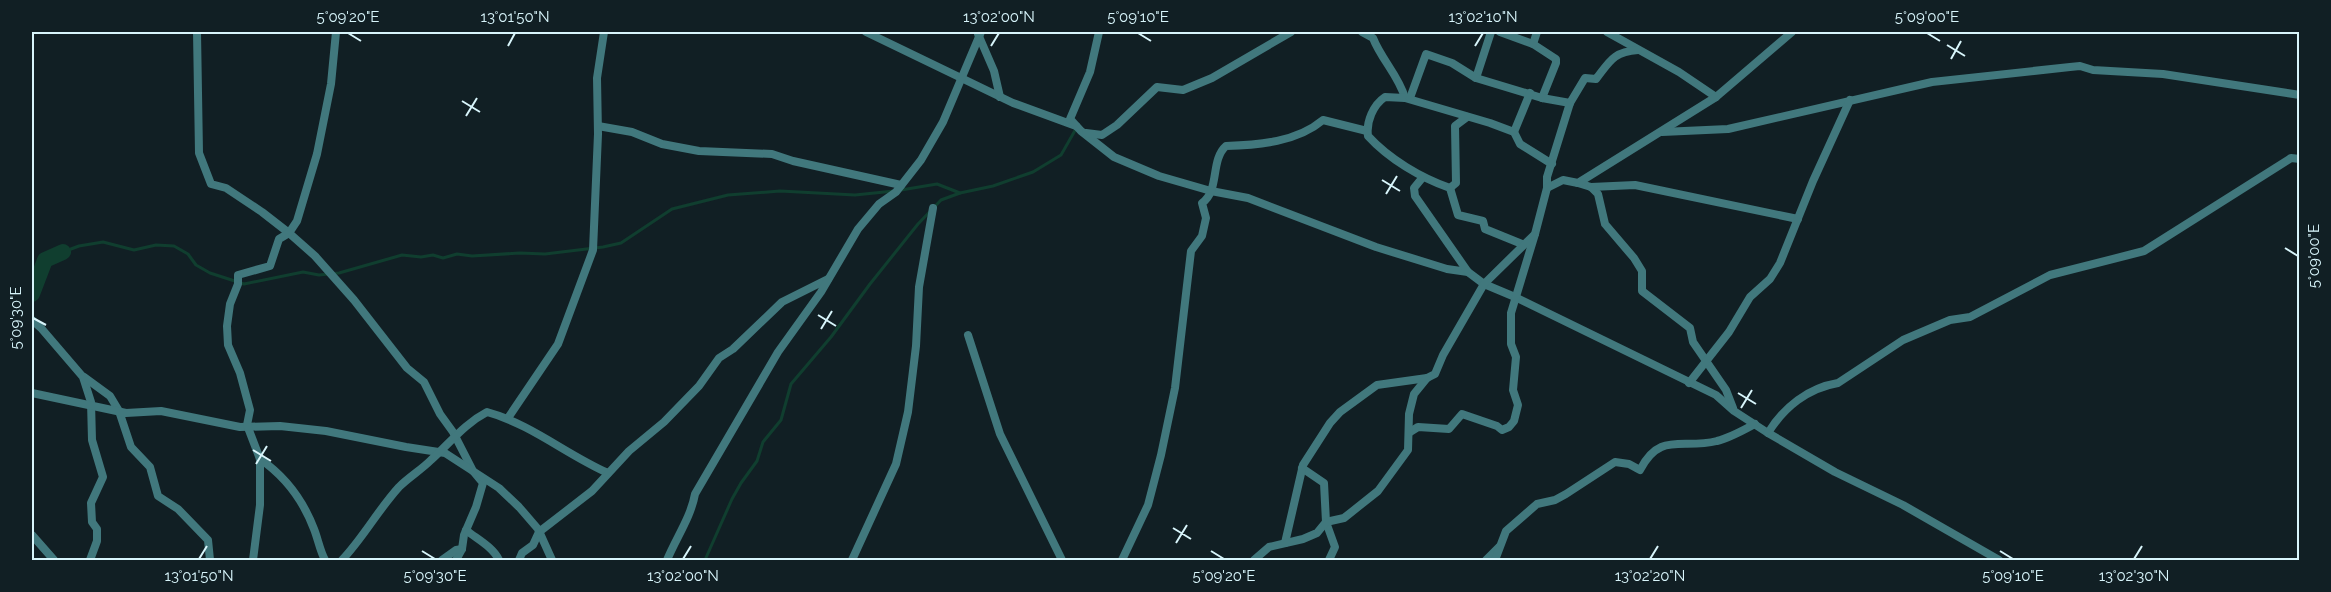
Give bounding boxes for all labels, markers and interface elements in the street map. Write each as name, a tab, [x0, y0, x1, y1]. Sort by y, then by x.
text: 5°09'20"E	[317, 8, 379, 26]
text: 13°01'50"N	[480, 8, 550, 26]
text: 13°02'00"N	[963, 8, 1035, 26]
text: 5°09'10"E	[1107, 8, 1169, 26]
text: 13°02'10"N	[1448, 8, 1518, 26]
text: 5°09'00"E	[1895, 8, 1959, 26]
text: 5°09'00"E	[2305, 224, 2323, 288]
text: 5°09'30"E	[7, 286, 25, 350]
text: 13°01'50"N	[164, 567, 234, 585]
text: 5°09'30"E	[403, 567, 467, 585]
text: 13°02'00"N	[647, 567, 719, 585]
text: 5°09'20"E	[1193, 567, 1255, 585]
text: 13°02'20"N	[1615, 567, 1685, 585]
text: 5°09'10"E	[1982, 567, 2044, 585]
text: 13°02'30"N	[2099, 567, 2169, 585]

